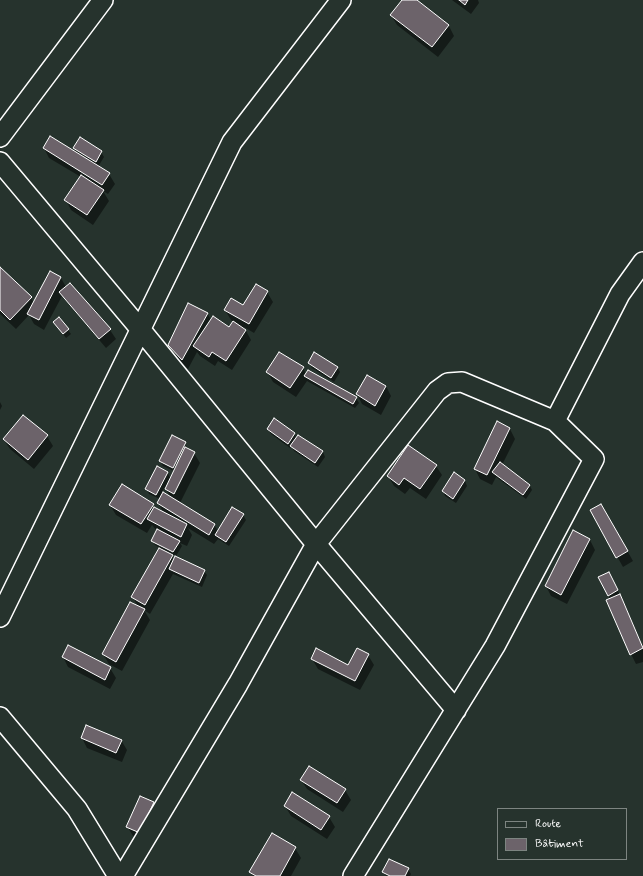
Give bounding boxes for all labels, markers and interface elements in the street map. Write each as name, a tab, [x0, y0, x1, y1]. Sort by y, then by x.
legend	[497, 808, 627, 860]
text: Route	[535, 816, 561, 832]
text: Bâtiment	[535, 836, 584, 852]

